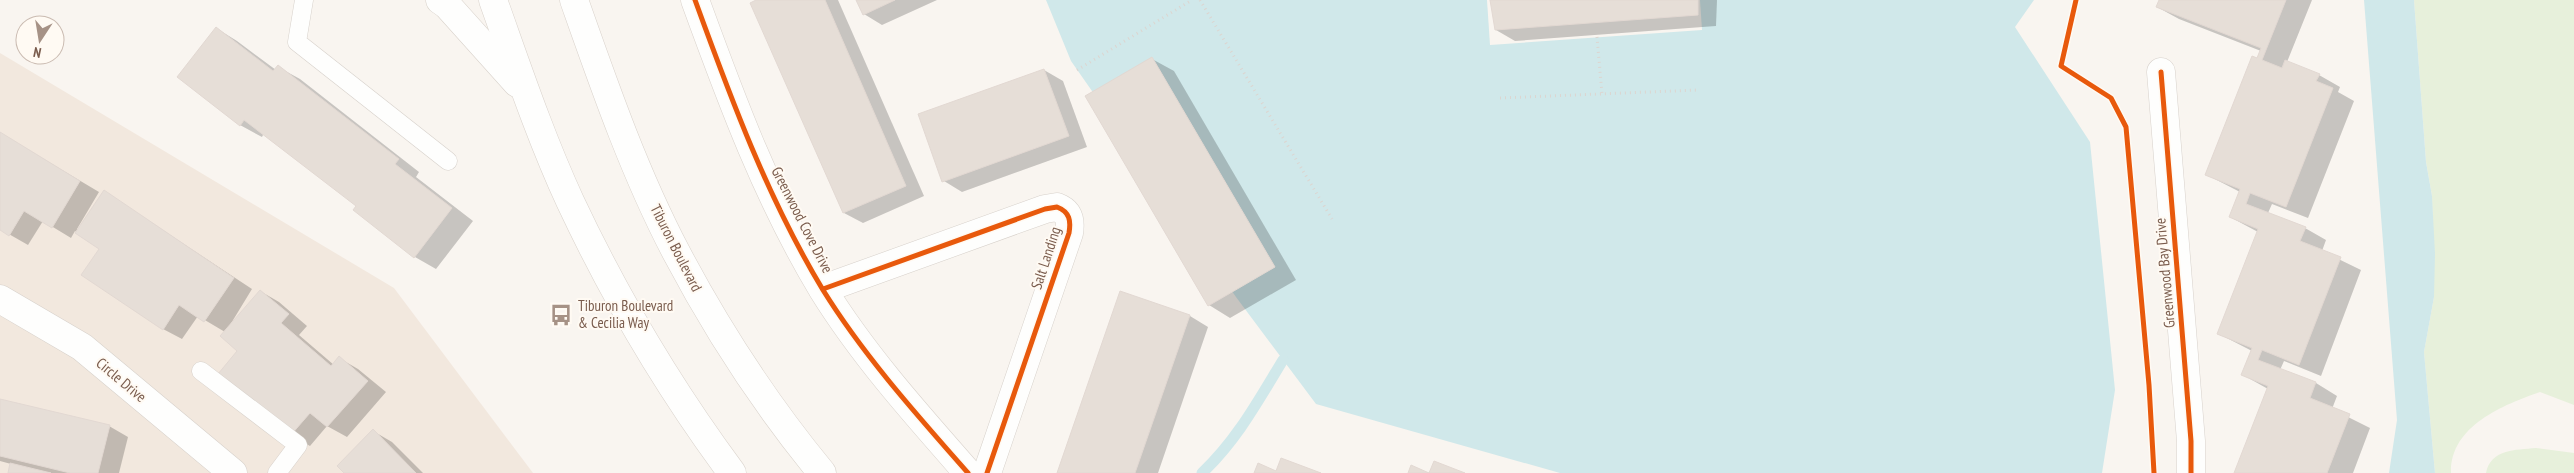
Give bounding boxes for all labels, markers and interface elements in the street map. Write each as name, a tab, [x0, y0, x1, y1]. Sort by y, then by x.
north arrow	[15, 15, 65, 65]
text: N	[32, 43, 43, 62]
street label: Greenwood Cove Drive	[767, 163, 837, 276]
street label: Tiburon Boulevard	[646, 201, 707, 295]
street label: Greenwood Bay Drive	[2150, 217, 2179, 329]
street label: Salt Landing	[1027, 224, 1065, 292]
place label: Tiburon Boulevard & Cecilia Way	[578, 296, 673, 332]
bus stop icon: Tiburon Boulevard & Cecilia Way	[548, 302, 574, 328]
street label: Circle Drive	[92, 353, 150, 406]

